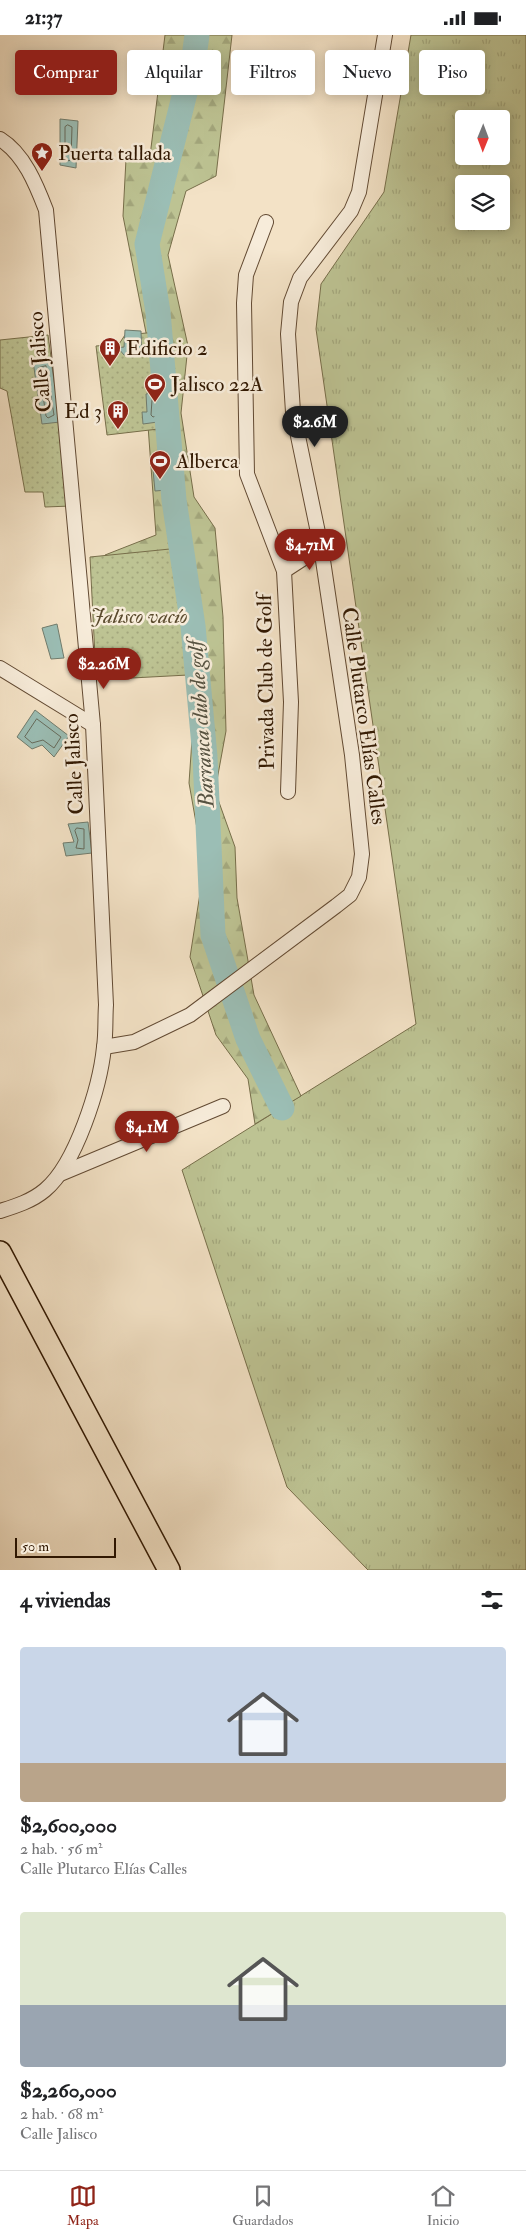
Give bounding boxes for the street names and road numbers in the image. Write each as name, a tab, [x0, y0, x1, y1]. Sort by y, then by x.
street label: Calle Jalisco	[22, 310, 58, 414]
street label: Privada Club de Golf	[251, 591, 281, 770]
street label: Calle Plutarco Elías Calles	[335, 606, 393, 826]
street label: Calle Jalisco	[58, 713, 90, 815]

